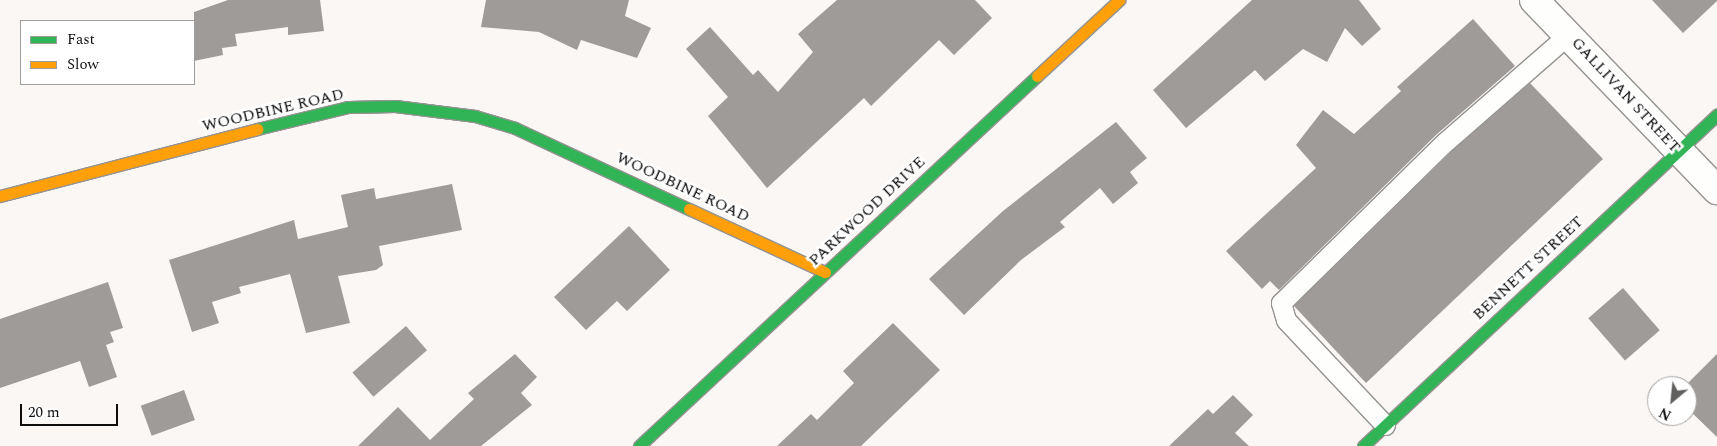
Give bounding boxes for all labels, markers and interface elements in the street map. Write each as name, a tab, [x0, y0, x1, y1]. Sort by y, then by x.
legend	[20, 20, 195, 85]
text: Fast	[67, 28, 95, 51]
street label: GALLIVAN STREET	[1568, 33, 1684, 157]
text: Slow	[67, 53, 99, 76]
street label: WOODBINE ROAD	[200, 84, 346, 136]
street label: WOODBINE ROAD	[613, 148, 753, 226]
street label: PARKWOOD DRIVE	[805, 152, 929, 270]
street label: BENNETT STREET	[1469, 212, 1587, 324]
north arrow	[1647, 376, 1697, 426]
scale bar	[22, 394, 120, 426]
text: 20 m	[28, 401, 60, 424]
text: N	[1655, 402, 1675, 426]

